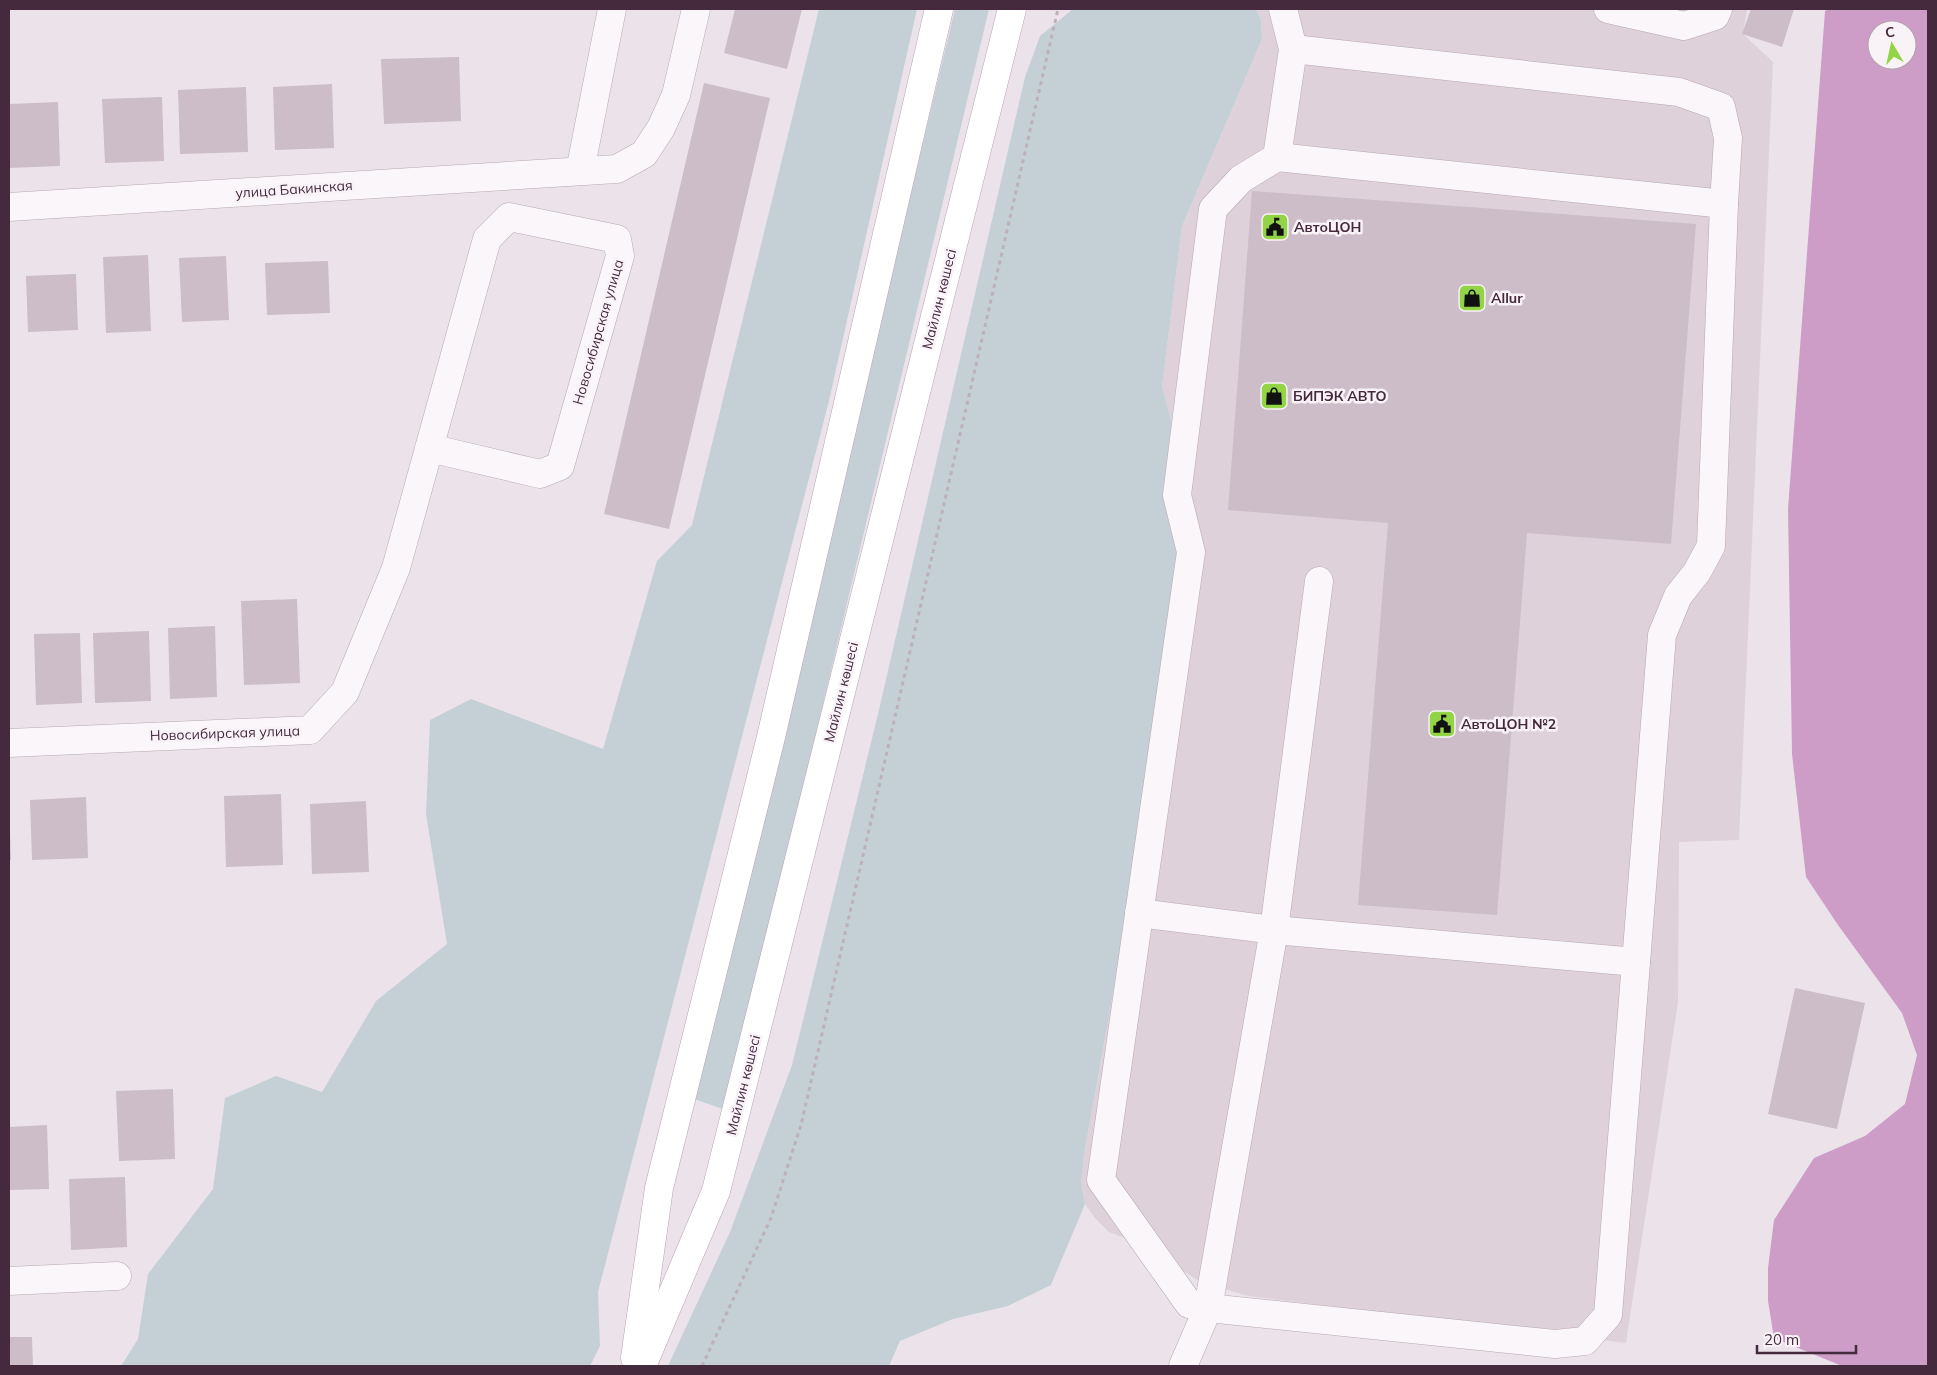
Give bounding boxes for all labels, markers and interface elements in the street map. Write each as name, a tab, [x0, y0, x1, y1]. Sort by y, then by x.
north arrow	[1867, 20, 1917, 70]
text: С	[1884, 23, 1896, 42]
street label: улица Бакинская	[235, 176, 353, 202]
public building icon: АвтоЦОН	[1260, 212, 1290, 242]
place label: АвтоЦОН	[1294, 218, 1361, 236]
street label: Майлин көшесі	[918, 247, 960, 351]
street label: Новосибирская улица	[569, 257, 627, 407]
shop icon: Allur	[1457, 283, 1487, 313]
place label: Allur	[1491, 289, 1523, 307]
shop icon: БИПЭК АВТО	[1259, 381, 1289, 411]
place label: БИПЭК АВТО	[1293, 387, 1386, 405]
street label: Майлин көшесі	[820, 640, 862, 744]
public building icon: АвтоЦОН №2	[1427, 709, 1457, 739]
place label: АвтоЦОН №2	[1461, 715, 1556, 733]
street label: Новосибирская улица	[149, 721, 301, 745]
street label: Майлин көшесі	[722, 1033, 764, 1137]
scale bar	[1757, 1322, 1856, 1354]
text: 20 m	[1764, 1330, 1799, 1349]

